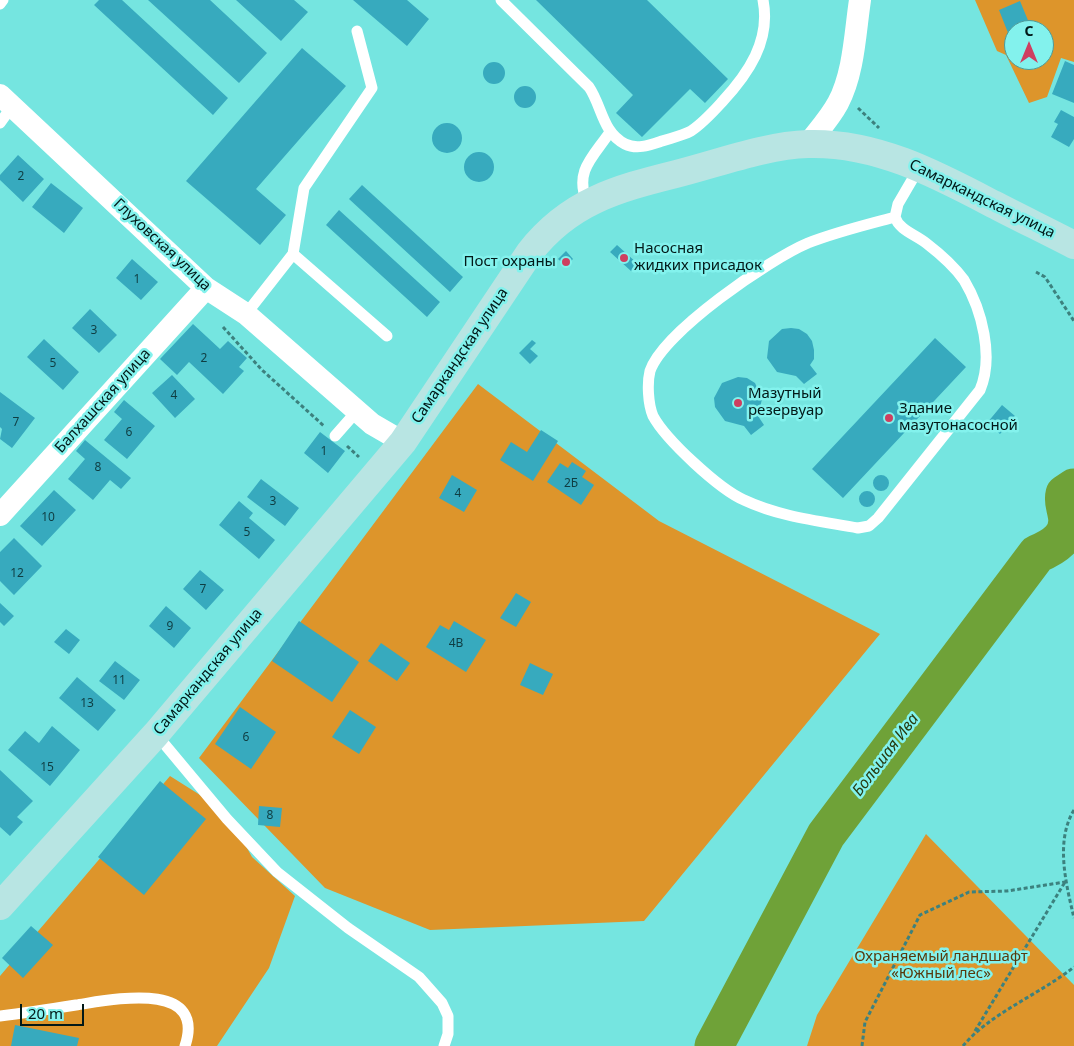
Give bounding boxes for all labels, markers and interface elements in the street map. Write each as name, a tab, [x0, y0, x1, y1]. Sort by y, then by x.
north arrow	[1004, 20, 1054, 70]
text: С	[1024, 21, 1034, 40]
street label: Самаркандская улица	[906, 156, 1058, 242]
house number: 2	[18, 170, 24, 184]
street label: Глуховская улица	[109, 195, 215, 295]
place label: Насосная жидких присадок	[634, 240, 762, 275]
marker: Насосная жидких присадок	[618, 252, 630, 264]
place label: Пост охраны	[463, 253, 556, 271]
marker: Пост охраны	[560, 256, 572, 268]
house number: 1	[134, 273, 140, 287]
street label: Самаркандская улица	[408, 285, 512, 427]
house number: 3	[91, 324, 97, 338]
street label: Балхашская улица	[51, 345, 155, 457]
house number: 2	[201, 352, 207, 366]
house number: 5	[50, 357, 56, 371]
place label: Мазутный резервуар	[748, 385, 823, 420]
house number: 4	[171, 389, 177, 403]
marker: Мазутный резервуар	[732, 397, 744, 409]
place label: Здание мазутонасосной	[899, 400, 1018, 435]
marker: Здание мазутонасосной	[883, 412, 895, 424]
house number: 7	[13, 416, 19, 430]
house number: 6	[126, 426, 132, 440]
house number: 1	[321, 445, 327, 459]
house number: 8	[95, 461, 101, 475]
house number: 2Б	[564, 477, 578, 491]
house number: 4	[455, 487, 461, 501]
house number: 3	[270, 495, 276, 509]
house number: 10	[41, 511, 55, 525]
house number: 5	[244, 526, 250, 540]
house number: 12	[10, 567, 24, 581]
house number: 7	[200, 583, 206, 597]
street label: Самаркандская улица	[150, 605, 266, 739]
house number: 9	[167, 620, 173, 634]
house number: 4В	[449, 637, 463, 651]
house number: 11	[112, 674, 126, 688]
house number: 13	[80, 697, 94, 711]
water label: Большая Ива	[849, 710, 923, 800]
house number: 6	[243, 731, 249, 745]
house number: 15	[40, 761, 54, 775]
house number: 8	[267, 809, 273, 823]
park label: Охраняемый ландшафт «Южный лес»	[854, 948, 1028, 983]
scale bar	[22, 994, 86, 1026]
text: 20 m	[28, 1003, 63, 1023]

